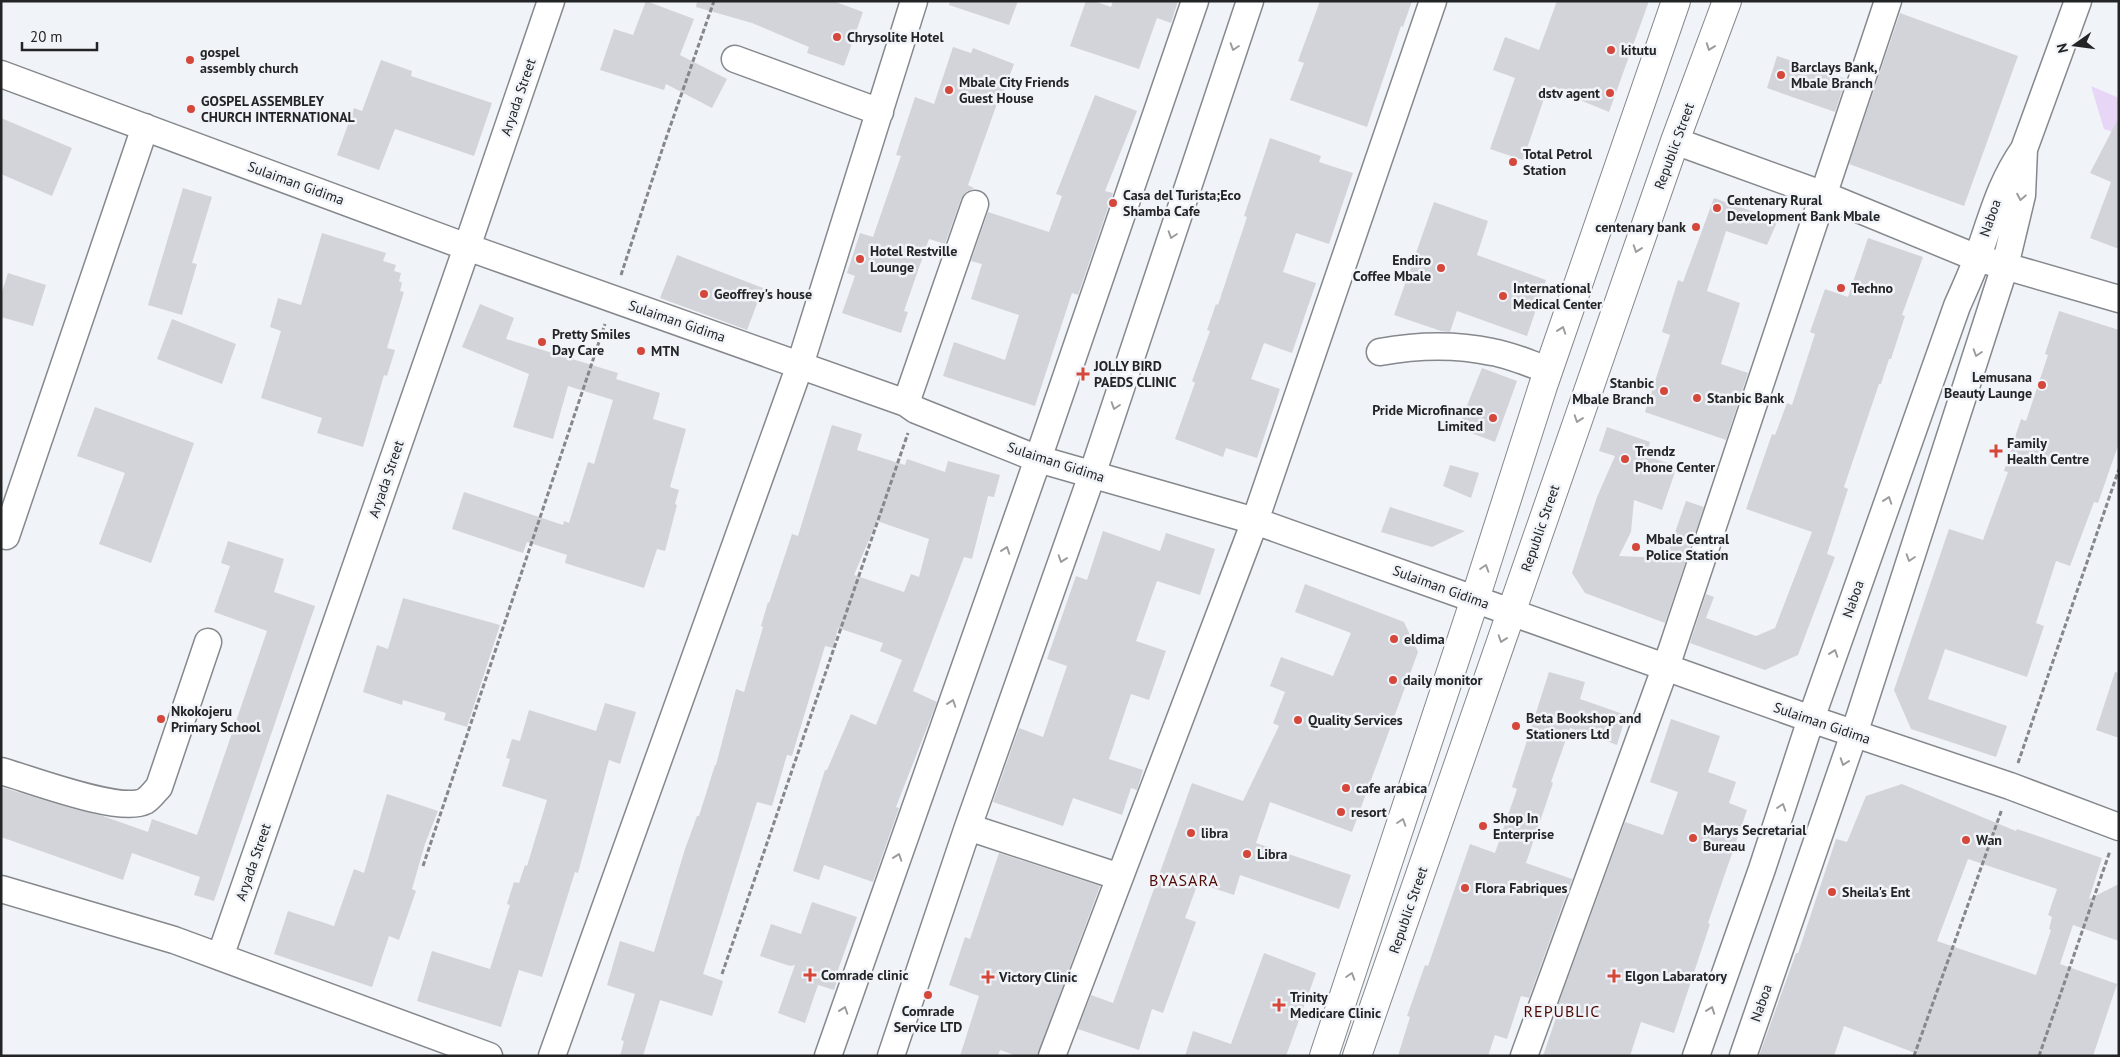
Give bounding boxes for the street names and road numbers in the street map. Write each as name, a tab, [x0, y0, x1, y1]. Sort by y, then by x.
street label: Aryada Street	[496, 56, 540, 138]
street label: Republic Street	[1650, 100, 1698, 192]
street label: Sulaiman Gidima	[245, 157, 347, 209]
street label: Naboa	[1975, 197, 2005, 239]
street label: Sulaiman Gidima	[626, 296, 728, 346]
street label: Aryada Street	[364, 438, 408, 520]
street label: Sulaiman Gidima	[1005, 438, 1107, 486]
street label: Republic Street	[1517, 482, 1563, 574]
street label: Sulaiman Gidima	[1390, 561, 1492, 613]
street label: Naboa	[1838, 578, 1868, 620]
street label: Sulaiman Gidima	[1771, 698, 1873, 748]
street label: Aryada Street	[231, 821, 275, 903]
street label: Republic Street	[1385, 864, 1431, 956]
street label: Naboa	[1746, 982, 1776, 1024]

